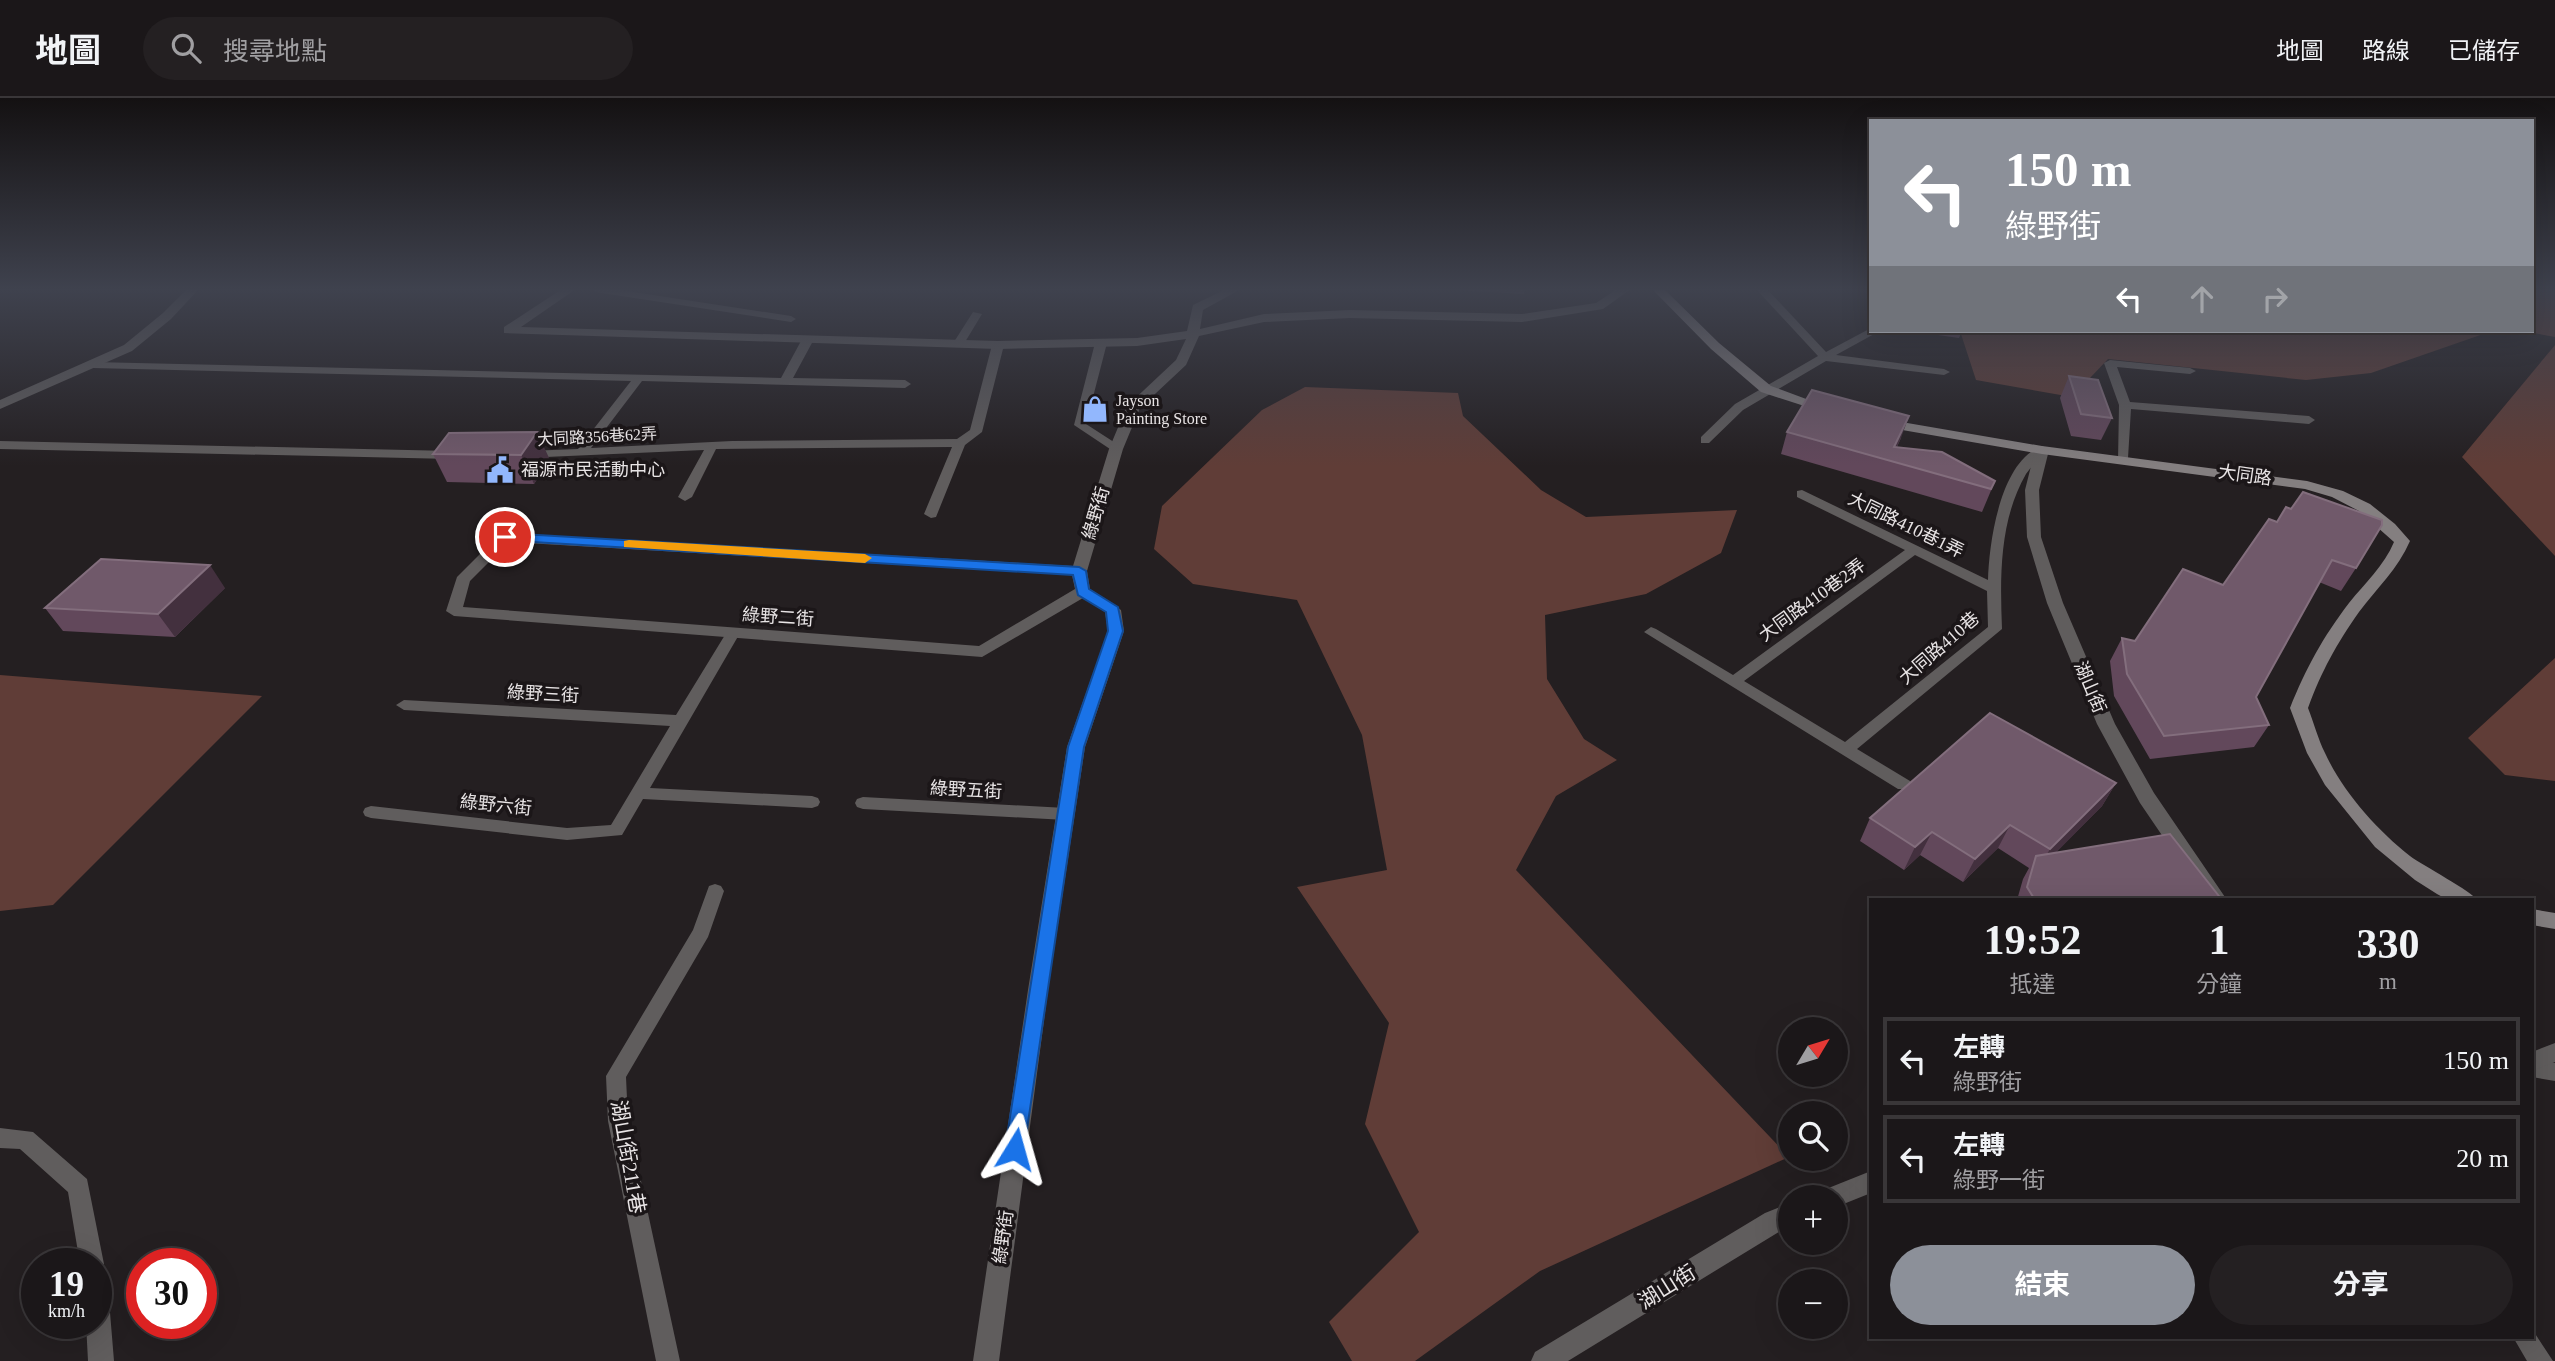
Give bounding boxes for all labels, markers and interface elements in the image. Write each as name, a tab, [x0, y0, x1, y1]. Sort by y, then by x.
search box	[143, 17, 633, 80]
icon: search	[167, 29, 205, 67]
text: 地圖	[35, 33, 101, 69]
text: 搜尋地點	[223, 37, 327, 66]
text: 地圖	[2276, 38, 2324, 64]
text: 路線	[2362, 38, 2410, 64]
text: 已儲存	[2448, 38, 2520, 64]
text: 150 m	[2005, 142, 2132, 197]
icon: left	[1890, 147, 1981, 238]
text: 綠野街	[2005, 208, 2101, 244]
icon: left	[2110, 280, 2148, 318]
icon: ahead	[2183, 280, 2221, 318]
icon: right	[2256, 280, 2294, 318]
place label: Jayson Painting Store	[1116, 392, 1207, 428]
shop icon: Jayson Painting Store	[1080, 394, 1110, 424]
street label: 大同路356巷62弄	[537, 425, 657, 448]
public building icon: 福源市民活動中心	[485, 455, 515, 485]
place label: 福源市民活動中心	[521, 460, 665, 480]
street label: 大同路	[2217, 461, 2273, 489]
street label: 綠野街	[1079, 484, 1113, 542]
street label: 大同路410巷1弄	[1845, 488, 1967, 562]
pin	[475, 507, 535, 567]
icon: arrive	[486, 518, 524, 556]
street label: 大同路410巷2弄	[1755, 555, 1869, 645]
street label: 綠野二街	[741, 605, 815, 629]
street label: 大同路410巷	[1895, 608, 1983, 688]
street label: 湖山街	[2070, 658, 2110, 716]
street label: 綠野三街	[507, 682, 579, 706]
street label: 綠野五街	[930, 778, 1002, 802]
street label: 綠野六街	[459, 791, 533, 819]
text: 19:52	[1984, 917, 2082, 963]
text: 1	[2209, 917, 2230, 963]
text: 330	[2357, 921, 2420, 967]
text: m	[2379, 969, 2397, 994]
text: 抵達	[2010, 972, 2056, 997]
text: 分鐘	[2196, 972, 2242, 997]
north arrow	[1778, 1017, 1848, 1087]
map controls	[1778, 1017, 1848, 1339]
text: 左轉	[1953, 1033, 2005, 1062]
icon: left	[1894, 1042, 1932, 1080]
text: 150 m	[2443, 1046, 2509, 1075]
text: 綠野街	[1953, 1070, 2022, 1095]
street label: 湖山街211巷	[606, 1098, 650, 1216]
button: search	[1778, 1101, 1848, 1171]
position arrow	[978, 1112, 1052, 1186]
text: 左轉	[1953, 1131, 2005, 1160]
icon: left	[1894, 1140, 1932, 1178]
text: 20 m	[2456, 1144, 2509, 1173]
text: 綠野一街	[1953, 1168, 2045, 1193]
button: +	[1778, 1185, 1848, 1255]
street label: 綠野街	[989, 1209, 1017, 1265]
button: 結束	[1890, 1245, 2195, 1325]
button: 分享	[2209, 1245, 2513, 1325]
speed limit sign: 30	[126, 1248, 217, 1339]
street label: 湖山街	[1634, 1260, 1700, 1314]
text: 19	[49, 1265, 84, 1304]
button: −	[1778, 1269, 1848, 1339]
text: km/h	[48, 1301, 85, 1321]

